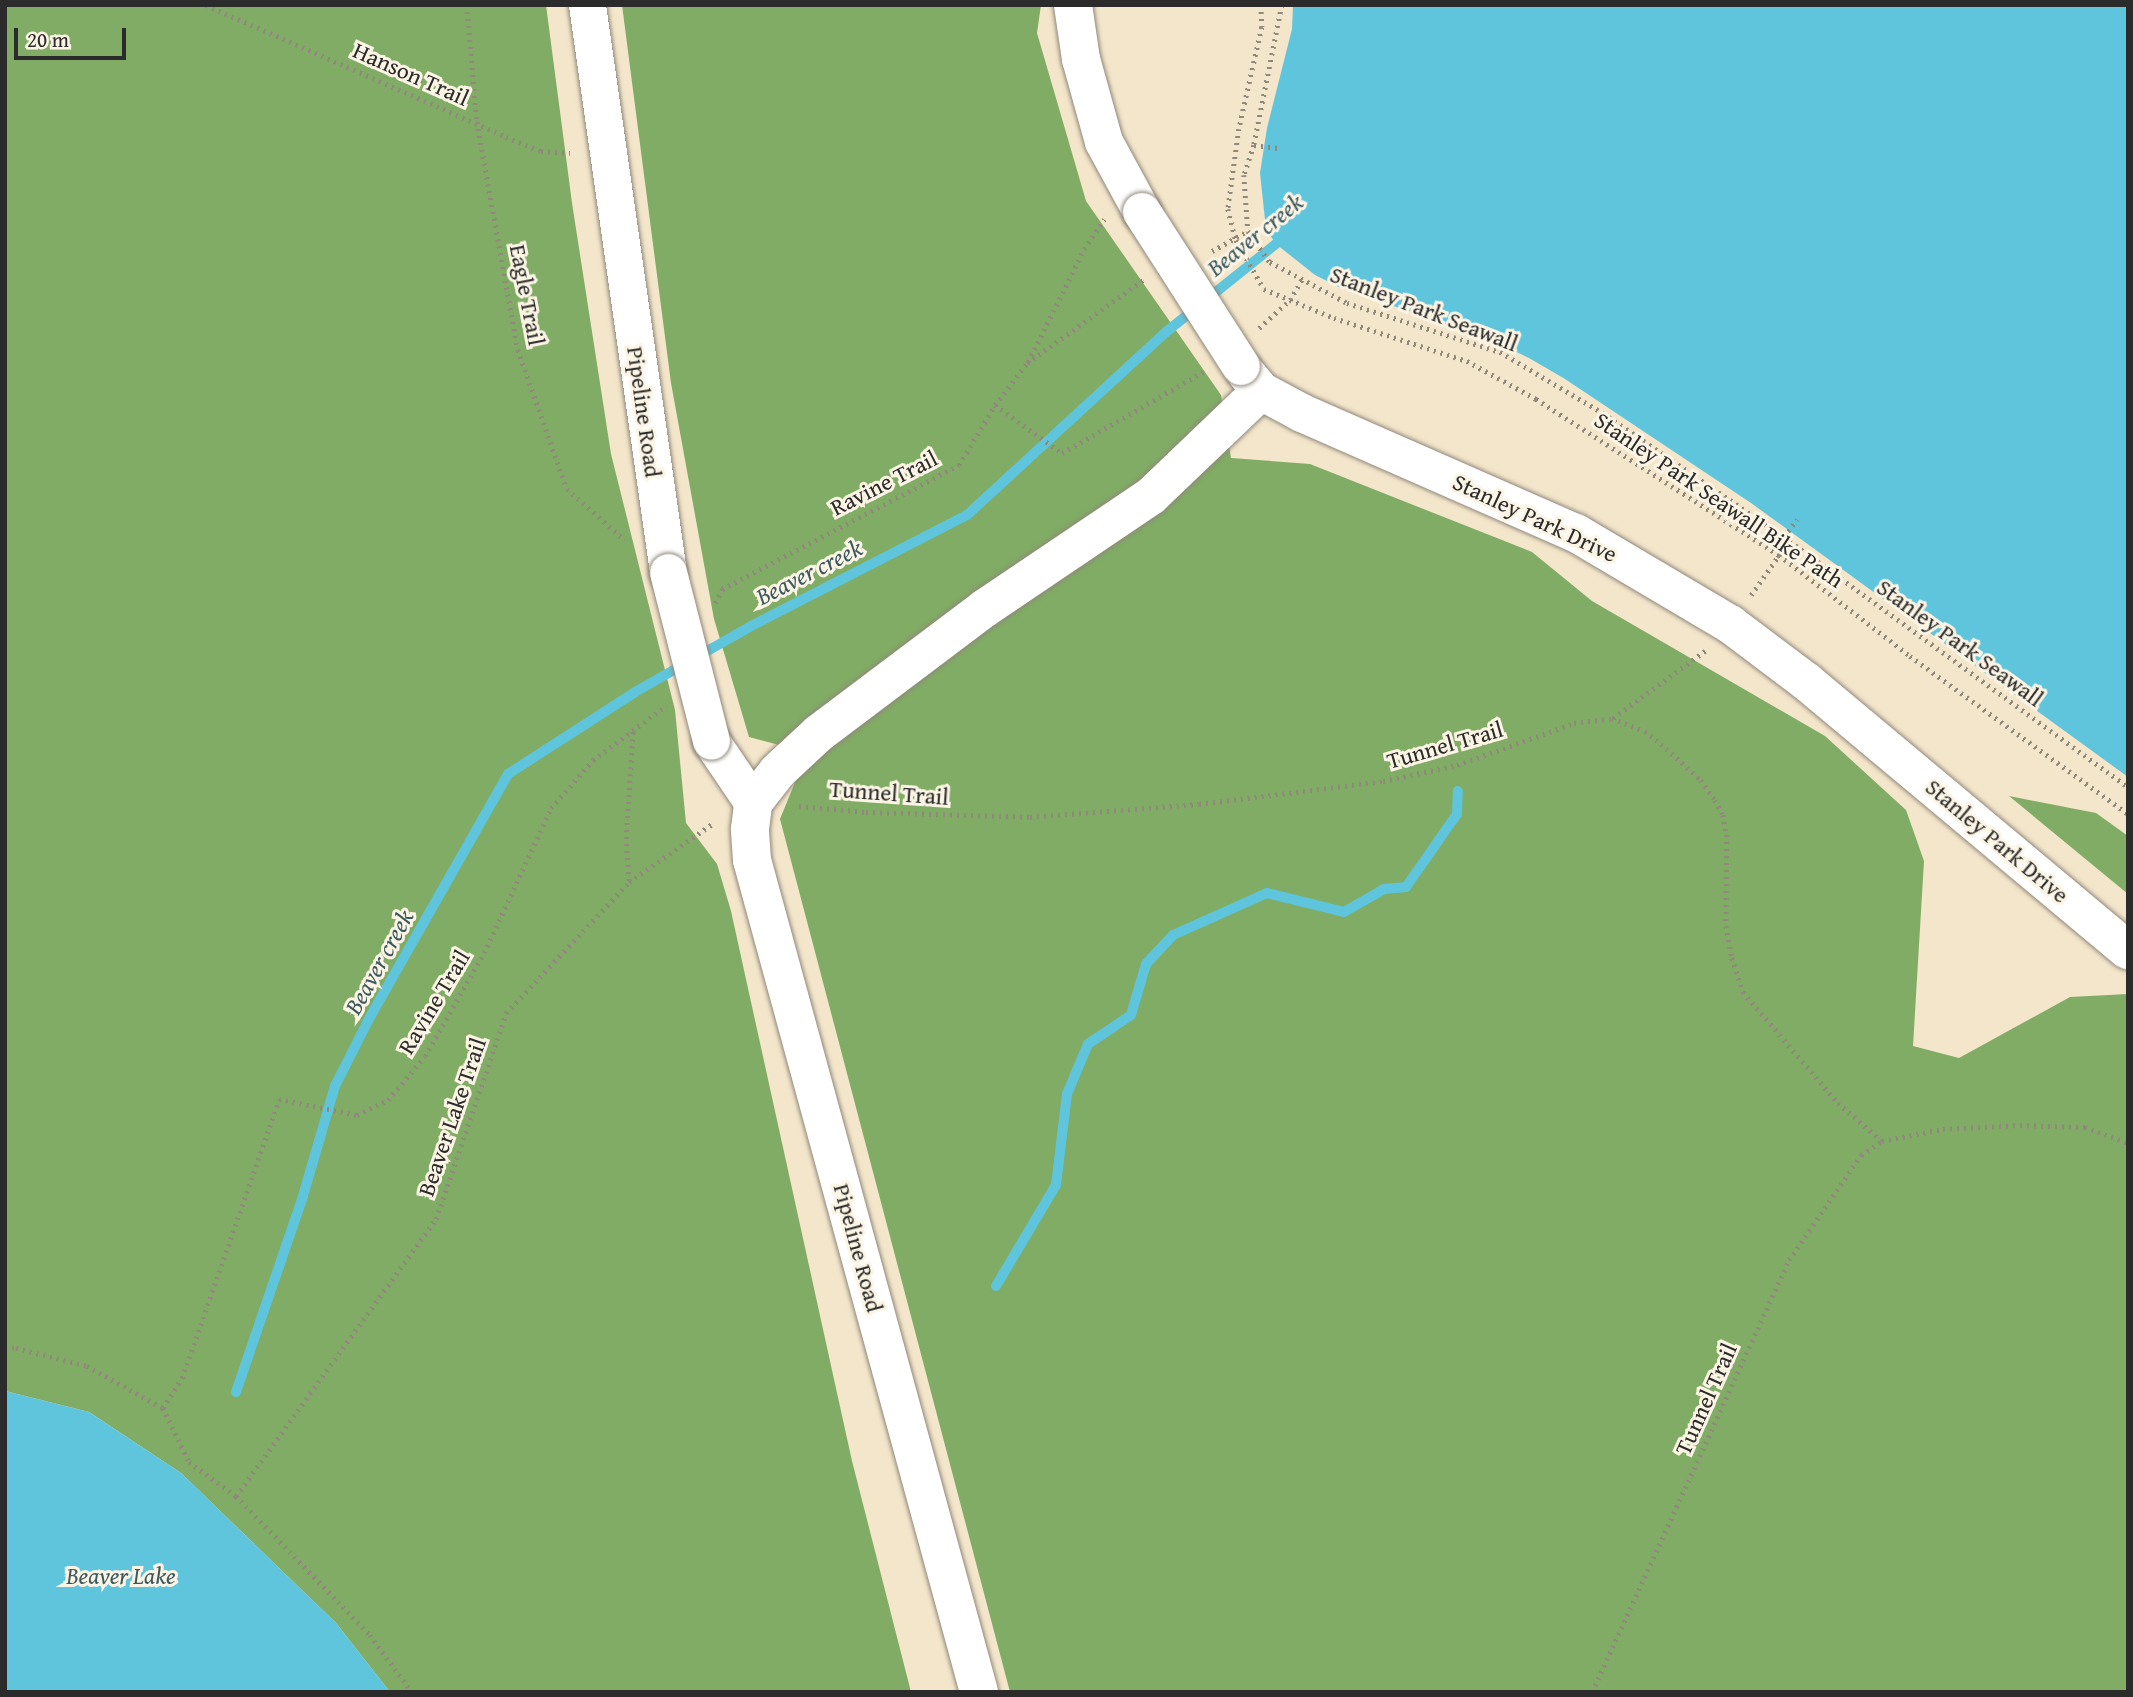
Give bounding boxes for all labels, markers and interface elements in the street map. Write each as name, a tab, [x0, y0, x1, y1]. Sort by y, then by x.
scale bar	[18, 14, 130, 58]
text: 20 m	[27, 24, 69, 55]
street label: Hanson Trail	[349, 36, 473, 112]
water label: Beaver creek	[1201, 188, 1309, 282]
street label: Eagle Trail	[504, 242, 550, 348]
street label: Stanley Park Seawall	[1326, 261, 1522, 357]
street label: Pipeline Road	[621, 345, 667, 479]
street label: Stanley Park Seawall Bike Path	[1589, 406, 1849, 594]
street label: Ravine Trail	[826, 444, 942, 522]
street label: Stanley Park Drive	[1449, 468, 1621, 568]
water label: Beaver creek	[751, 533, 867, 611]
street label: Stanley Park Seawall	[1872, 573, 2048, 713]
street label: Tunnel Trail	[1384, 715, 1506, 775]
street label: Stanley Park Drive	[1920, 773, 2074, 909]
street label: Tunnel Trail	[828, 775, 950, 811]
water label: Beaver creek	[339, 905, 419, 1019]
street label: Ravine Trail	[392, 945, 476, 1059]
street label: Beaver Lake Trail	[412, 1034, 492, 1200]
street label: Pipeline Road	[828, 1181, 888, 1315]
street label: Tunnel Trail	[1669, 1339, 1743, 1459]
water label: Beaver Lake	[66, 1562, 176, 1590]

